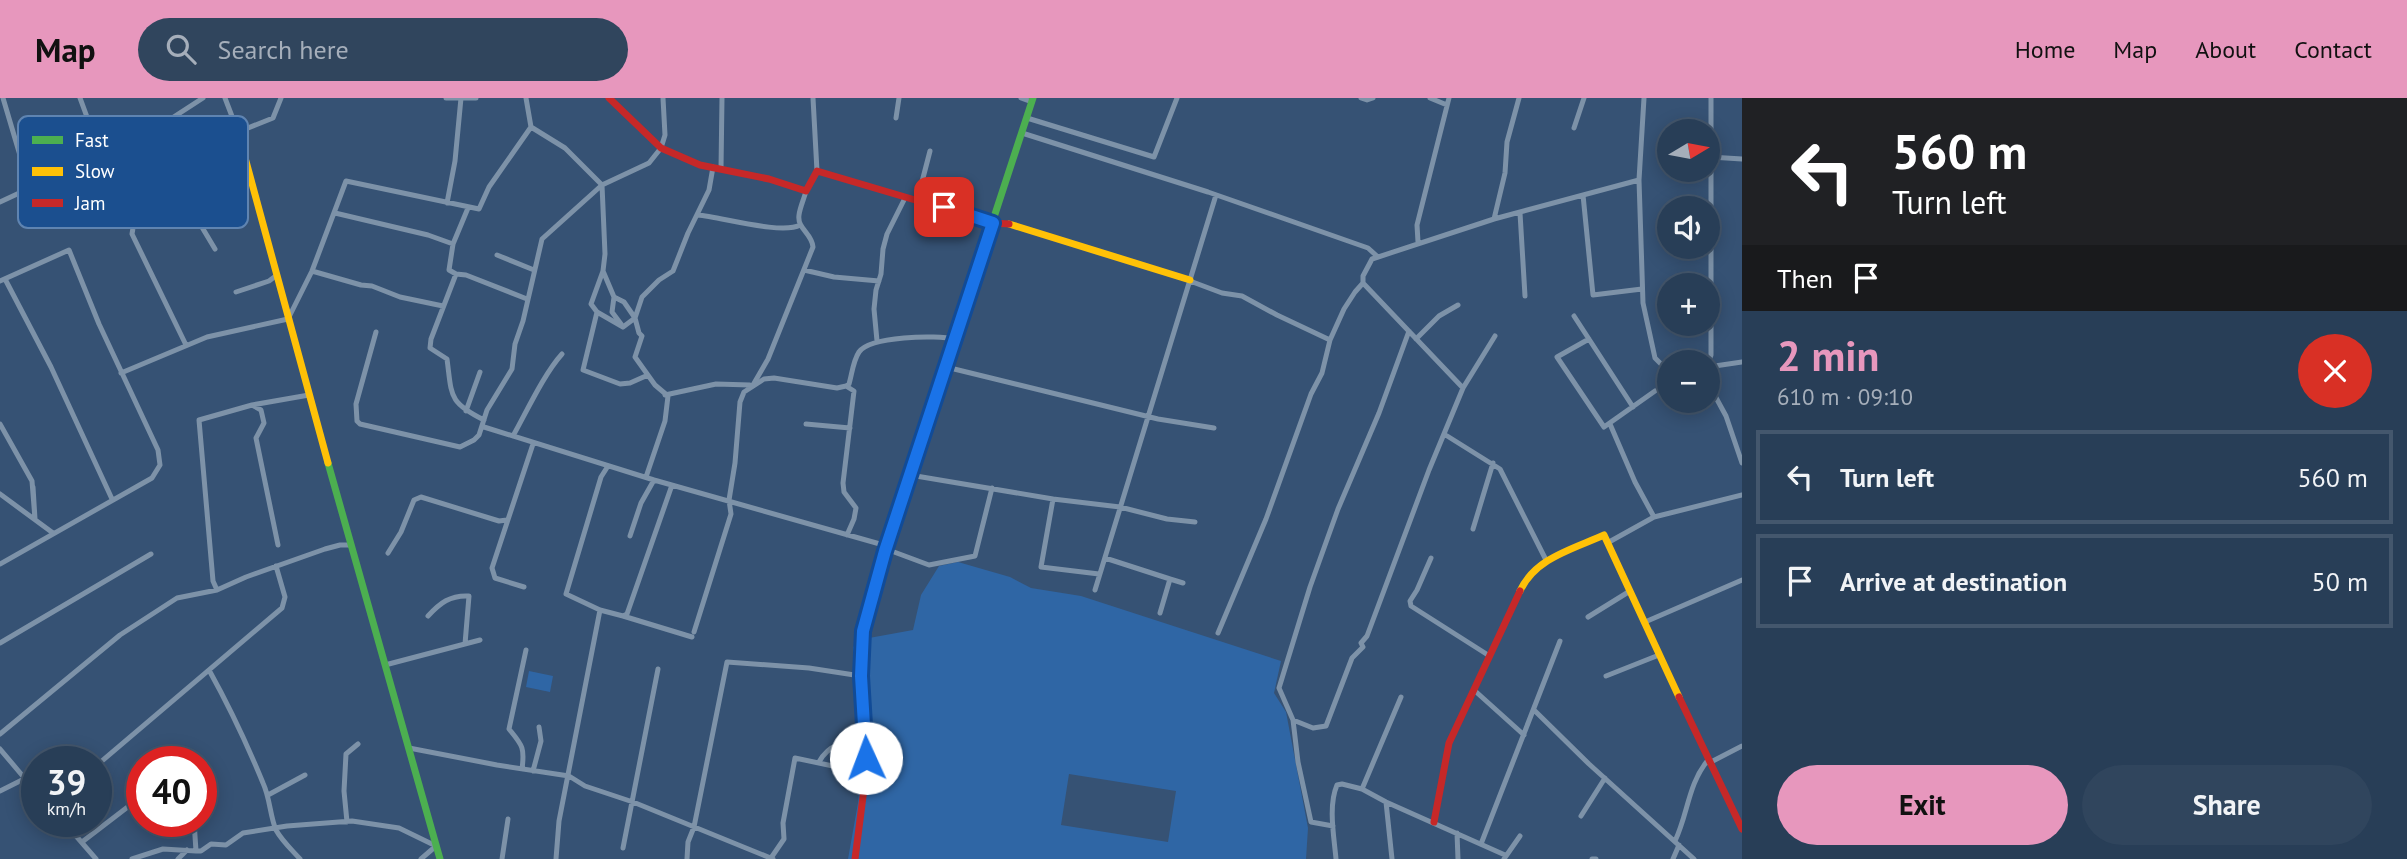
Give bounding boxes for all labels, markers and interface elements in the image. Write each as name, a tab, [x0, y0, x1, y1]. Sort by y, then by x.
search box	[138, 18, 628, 81]
text: Map	[35, 28, 96, 71]
icon: search	[162, 30, 200, 68]
text: Search here	[218, 33, 349, 66]
text: Home	[2015, 34, 2075, 65]
text: Map	[2113, 34, 2157, 65]
text: About	[2195, 34, 2256, 65]
text: Contact	[2294, 34, 2372, 65]
legend	[18, 116, 248, 228]
north arrow	[1657, 119, 1720, 182]
map controls	[1657, 119, 1720, 413]
text: 560 m	[1892, 119, 2027, 183]
icon: left	[1777, 126, 1868, 217]
text: Fast	[75, 128, 109, 152]
text: Slow	[75, 159, 115, 183]
pin	[914, 177, 974, 237]
text: Turn left	[1892, 181, 2007, 223]
icon: arrive	[925, 188, 963, 226]
text: Jam	[74, 191, 105, 215]
button: sound	[1657, 196, 1720, 259]
icon: arrive	[1847, 259, 1885, 297]
text: Then	[1777, 262, 1833, 295]
button: +	[1657, 273, 1720, 336]
text: 2 min	[1777, 328, 1879, 383]
button: close	[2298, 334, 2372, 408]
button: −	[1657, 350, 1720, 413]
text: 610 m · 09:10	[1777, 382, 1913, 411]
icon: left	[1781, 458, 1819, 496]
text: Turn left	[1840, 461, 1934, 494]
text: 560 m	[2297, 461, 2368, 494]
icon: arrive	[1781, 562, 1819, 600]
text: Arrive at destination	[1840, 565, 2067, 598]
text: 50 m	[2312, 565, 2368, 598]
position arrow	[829, 721, 903, 795]
speed limit sign: 40	[126, 746, 217, 837]
text: 39	[47, 759, 86, 805]
button: Exit	[1777, 765, 2068, 845]
button: Share	[2082, 765, 2372, 845]
text: km/h	[47, 797, 86, 820]

